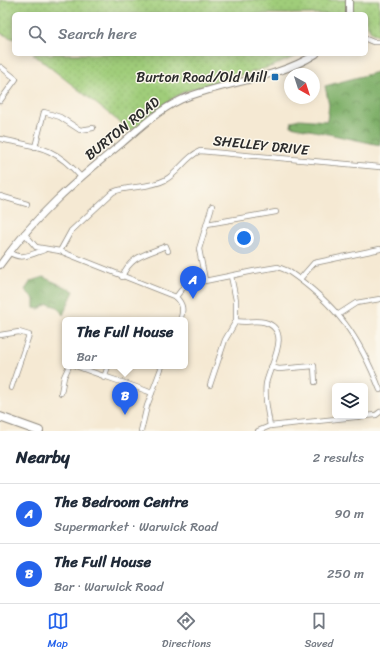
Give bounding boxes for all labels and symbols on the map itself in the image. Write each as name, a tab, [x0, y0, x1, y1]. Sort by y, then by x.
place label: Burton Road/Old Mill	[136, 65, 268, 90]
north arrow	[284, 68, 320, 104]
marker: Burton Road/Old Mill	[270, 72, 280, 82]
street label: BURTON ROAD	[79, 90, 166, 167]
street label: SHELLEY DRIVE	[212, 128, 311, 163]
your location	[234, 228, 254, 248]
pin: A	[180, 266, 206, 299]
pin: B	[112, 382, 138, 415]

